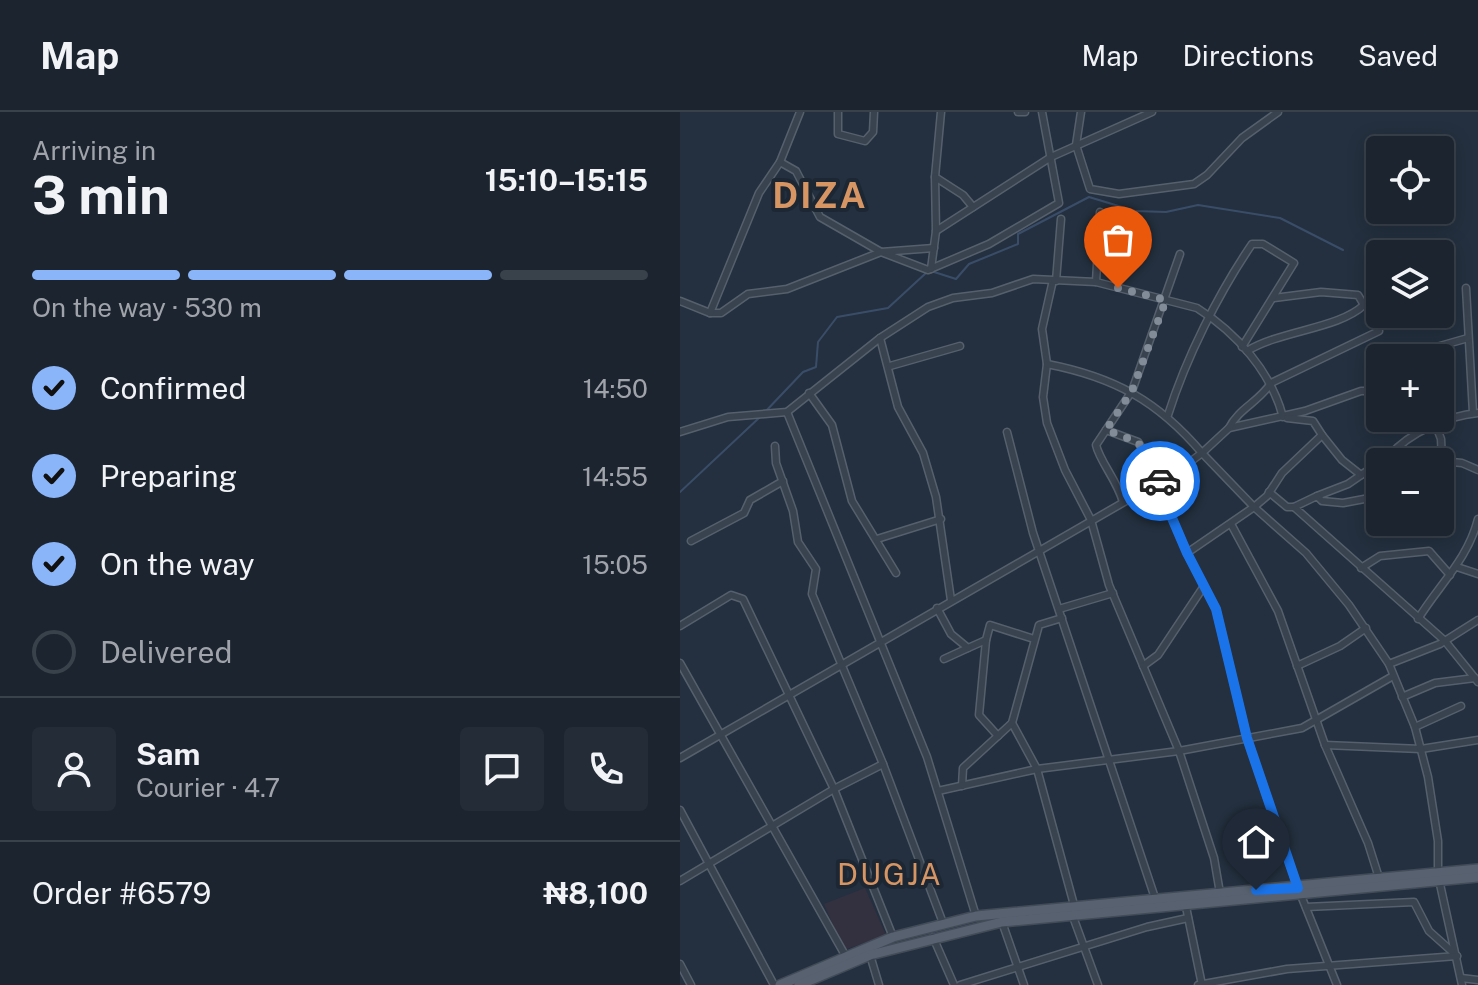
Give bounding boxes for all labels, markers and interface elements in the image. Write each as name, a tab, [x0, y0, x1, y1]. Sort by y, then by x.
text: Map	[40, 33, 119, 78]
text: Map	[1082, 39, 1138, 72]
text: Directions	[1182, 39, 1314, 72]
text: Saved	[1358, 39, 1438, 72]
text: Arriving in	[32, 135, 156, 166]
map controls	[1366, 136, 1454, 536]
button: locate	[1366, 136, 1454, 224]
text: 15:10–15:15	[485, 162, 648, 198]
text: 3 min	[32, 165, 170, 226]
district label: DIZA	[772, 174, 868, 216]
pin	[1084, 206, 1152, 288]
icon: bag	[1096, 218, 1140, 262]
button: layers	[1366, 240, 1454, 328]
text: On the way · 530 m	[32, 292, 262, 323]
button: +	[1366, 344, 1454, 432]
icon: check	[32, 366, 76, 410]
text: Confirmed	[100, 370, 246, 406]
text: 14:50	[583, 373, 648, 404]
courier	[1120, 441, 1200, 521]
button: −	[1366, 448, 1454, 536]
icon: check	[32, 454, 76, 498]
text: Preparing	[100, 458, 237, 494]
icon: car	[1138, 459, 1182, 503]
text: 14:55	[582, 461, 648, 492]
icon: check	[32, 542, 76, 586]
text: On the way	[100, 546, 254, 582]
text: 15:05	[582, 549, 648, 580]
text: Delivered	[100, 634, 232, 670]
button: person	[32, 727, 116, 811]
button: chat	[460, 727, 544, 811]
button: phone	[564, 727, 648, 811]
text: Sam	[136, 736, 200, 772]
text: Courier · 4.7	[136, 772, 280, 803]
pin	[1222, 808, 1290, 890]
icon: home	[1234, 820, 1278, 864]
district label: DUGJA	[837, 856, 943, 892]
text: Order #6579	[32, 875, 211, 911]
text: ₦8,100	[543, 875, 648, 911]

